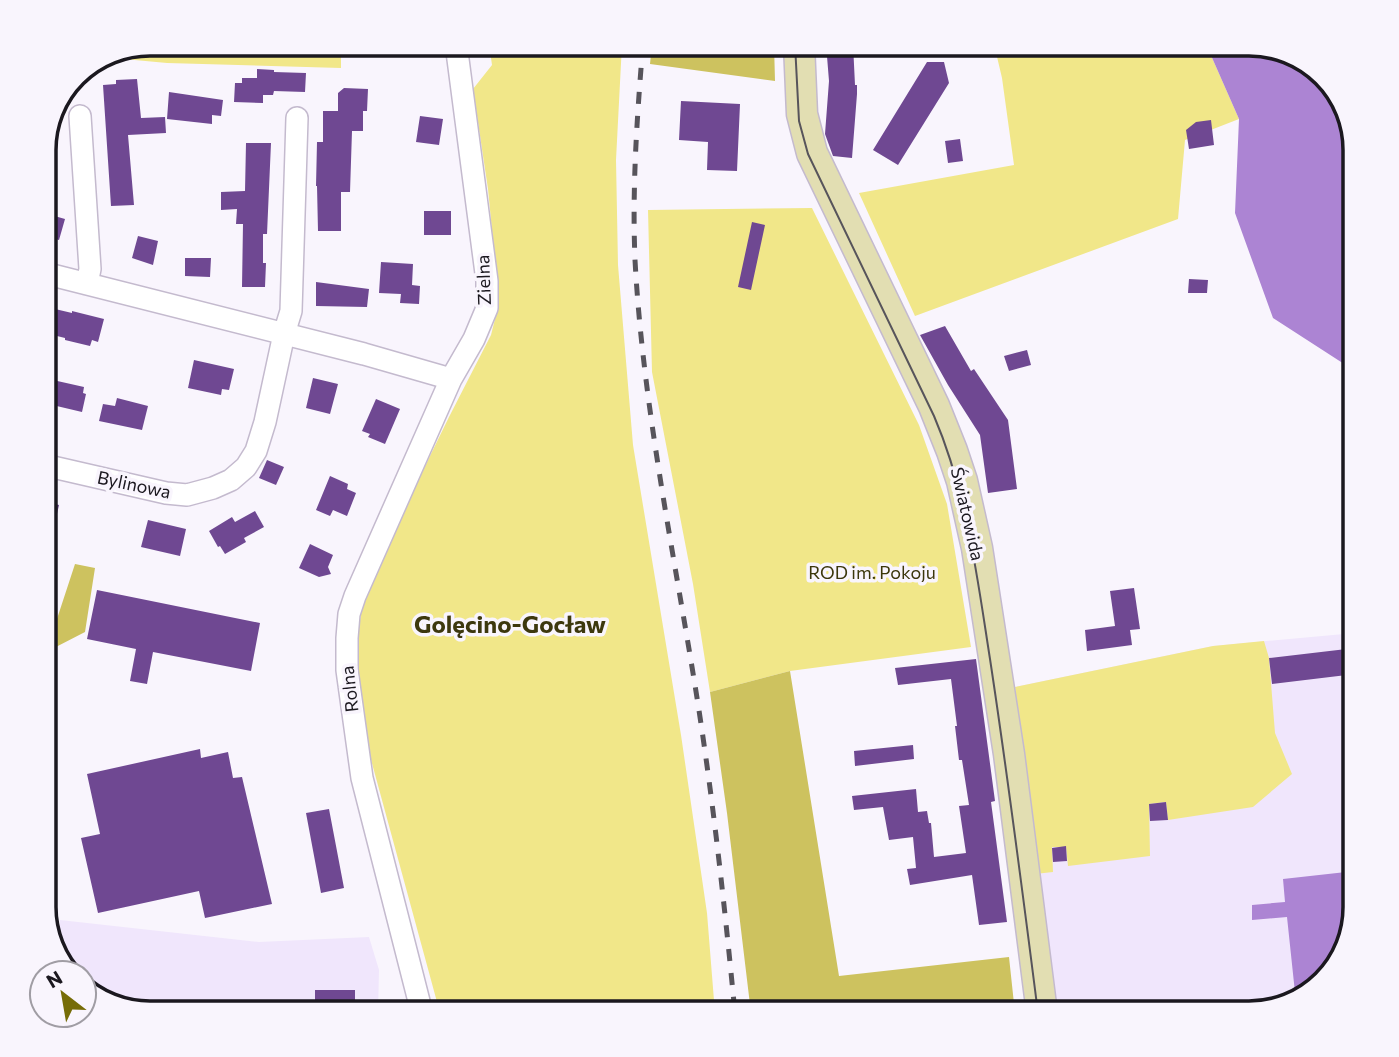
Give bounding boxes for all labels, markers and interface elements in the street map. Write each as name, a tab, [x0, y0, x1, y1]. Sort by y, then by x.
street label: Zielna	[471, 254, 495, 306]
street label: Światowida	[947, 465, 989, 563]
street label: Bylinowa	[96, 466, 173, 503]
park label: ROD im. Pokoju	[808, 561, 936, 583]
district label: Golęcino-Gocław	[414, 609, 606, 638]
street label: Rolna	[336, 665, 362, 713]
north arrow	[28, 959, 98, 1029]
text: N	[42, 965, 66, 993]

